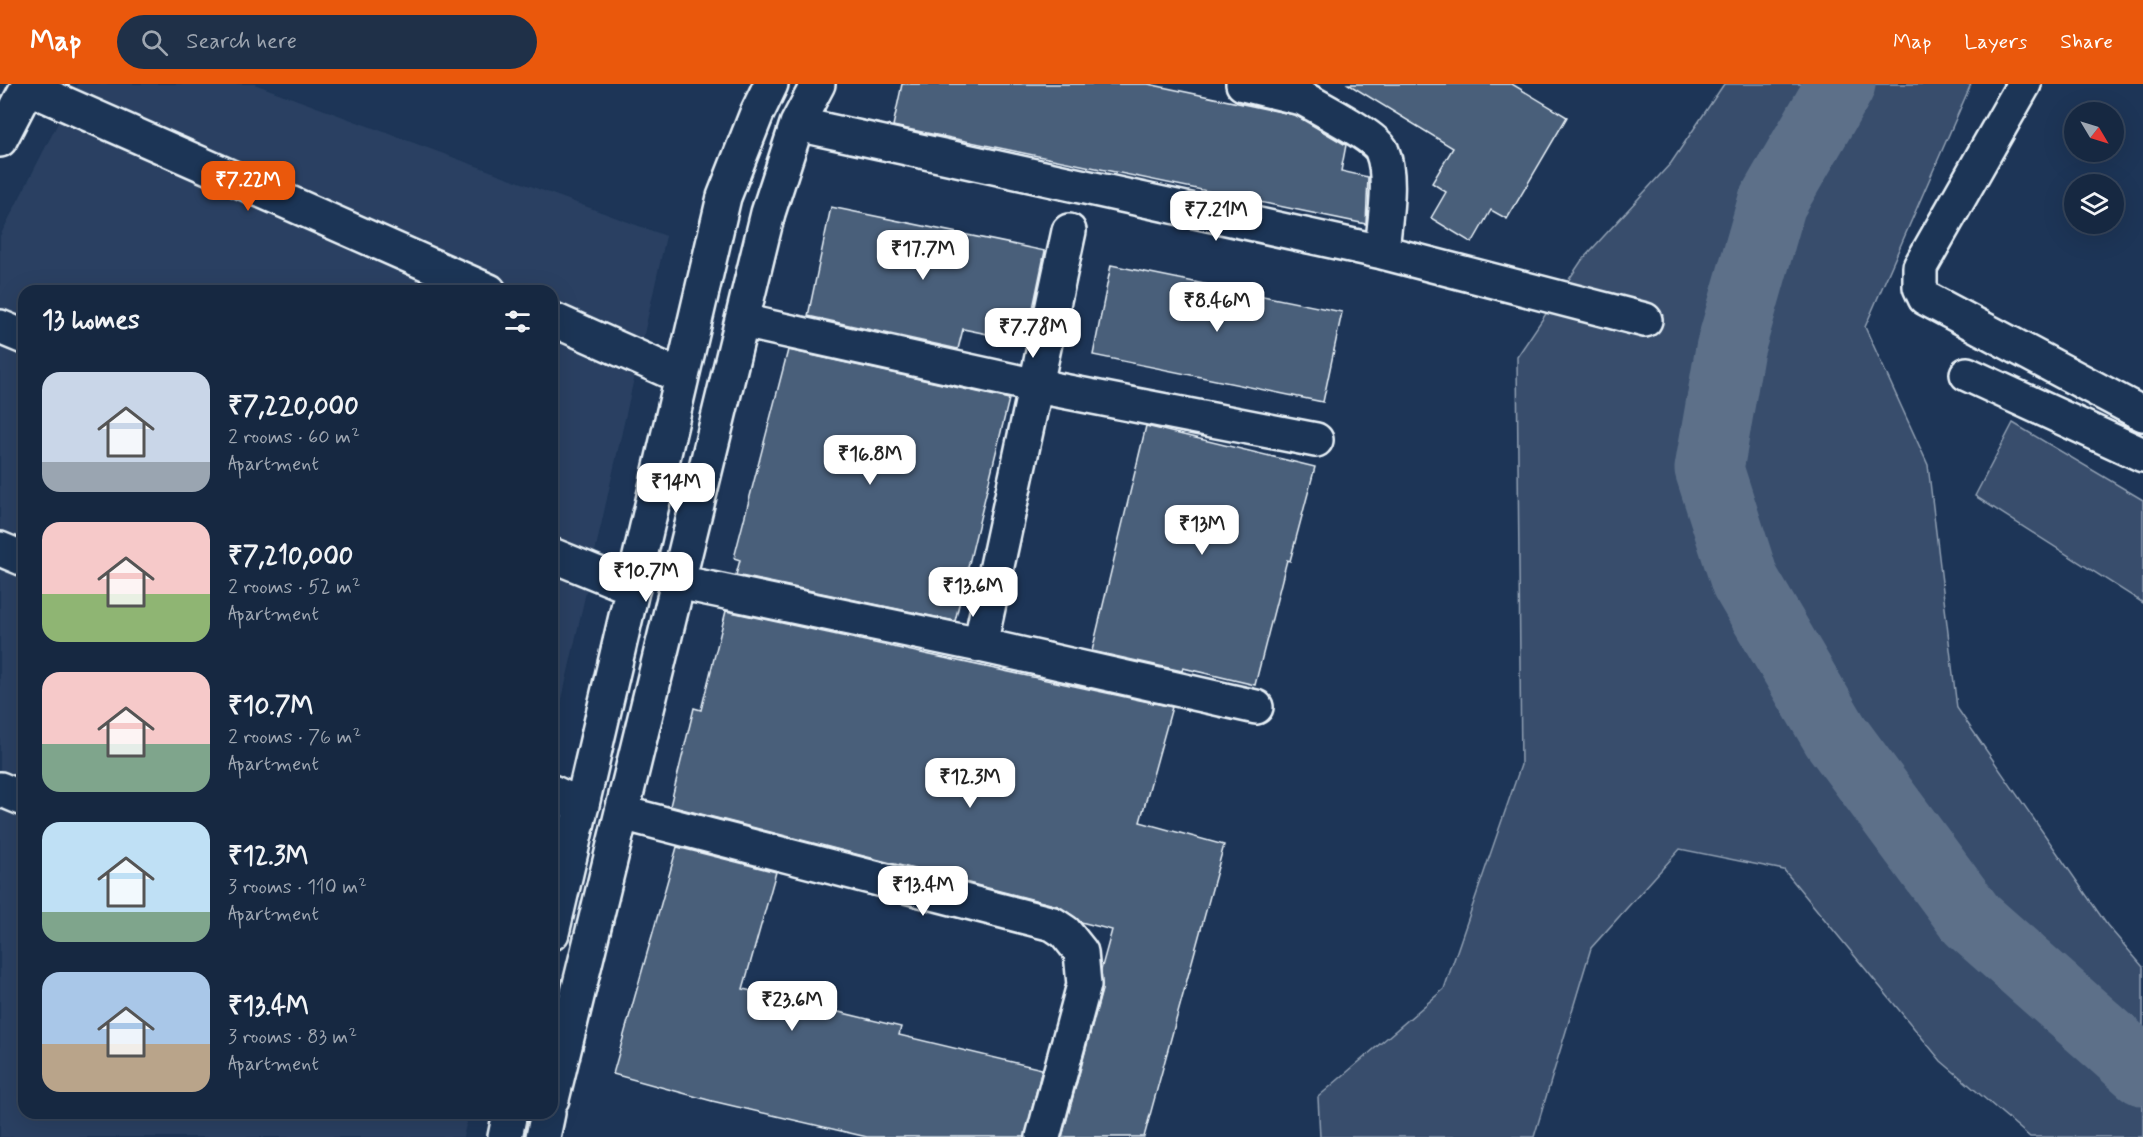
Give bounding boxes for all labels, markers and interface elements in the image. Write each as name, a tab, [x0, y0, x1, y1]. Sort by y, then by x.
search box	[117, 15, 537, 69]
text: Map	[30, 24, 81, 61]
icon: search	[138, 26, 171, 59]
text: Search here	[186, 28, 297, 56]
text: Map	[1893, 28, 1931, 56]
text: Layers	[1964, 28, 2027, 56]
text: Share	[2060, 28, 2113, 56]
north arrow	[2064, 102, 2124, 162]
map controls	[2064, 102, 2124, 234]
pin: ₹7.22M	[199, 161, 297, 212]
text: ₹7.22M	[215, 167, 281, 194]
button: layers	[2064, 174, 2124, 234]
pin: ₹7.21M	[1167, 191, 1265, 242]
text: ₹7.21M	[1184, 197, 1248, 224]
pin: ₹17.7M	[874, 230, 972, 281]
text: ₹17.7M	[891, 236, 955, 263]
pin: ₹8.46M	[1168, 282, 1266, 333]
text: ₹8.46M	[1183, 288, 1251, 315]
text: 13 homes	[42, 304, 140, 338]
icon: filters	[501, 305, 534, 338]
pin: ₹7.78M	[984, 308, 1082, 359]
text: ₹7.78M	[999, 314, 1067, 341]
text: ₹7,220,000	[228, 390, 359, 424]
icon: home	[90, 396, 162, 468]
text: 2 rooms · 60 m²	[228, 424, 360, 451]
pin: ₹16.8M	[821, 435, 919, 486]
text: ₹16.8M	[838, 441, 902, 468]
text: Apartment	[228, 451, 319, 478]
pin: ₹14M	[640, 463, 712, 514]
text: ₹14M	[651, 469, 701, 496]
pin: ₹13M	[1166, 505, 1238, 556]
text: ₹13M	[1179, 511, 1225, 538]
text: ₹7,210,000	[228, 540, 353, 574]
icon: home	[90, 546, 162, 618]
pin: ₹10.7M	[597, 552, 695, 603]
text: ₹10.7M	[613, 558, 679, 585]
pin: ₹13.6M	[924, 567, 1022, 618]
text: ₹13.6M	[943, 573, 1003, 600]
text: 2 rooms · 52 m²	[228, 574, 361, 601]
text: Apartment	[228, 601, 319, 628]
text: ₹10.7M	[228, 690, 313, 724]
icon: home	[90, 696, 162, 768]
text: 2 rooms · 76 m²	[228, 724, 361, 751]
text: Apartment	[228, 751, 319, 778]
pin: ₹12.3M	[921, 758, 1019, 809]
text: ₹12.3M	[939, 764, 1001, 791]
text: ₹12.3M	[228, 840, 308, 874]
icon: home	[90, 846, 162, 918]
pin: ₹13.4M	[874, 866, 972, 917]
text: ₹13.4M	[892, 872, 954, 899]
text: 3 rooms · 110 m²	[228, 874, 367, 901]
text: Apartment	[228, 901, 319, 928]
pin: ₹23.6M	[743, 981, 841, 1032]
text: ₹23.6M	[761, 987, 823, 1014]
text: ₹13.4M	[228, 990, 309, 1024]
icon: home	[90, 996, 162, 1068]
text: 3 rooms · 83 m²	[228, 1024, 357, 1051]
text: Apartment	[228, 1051, 319, 1078]

